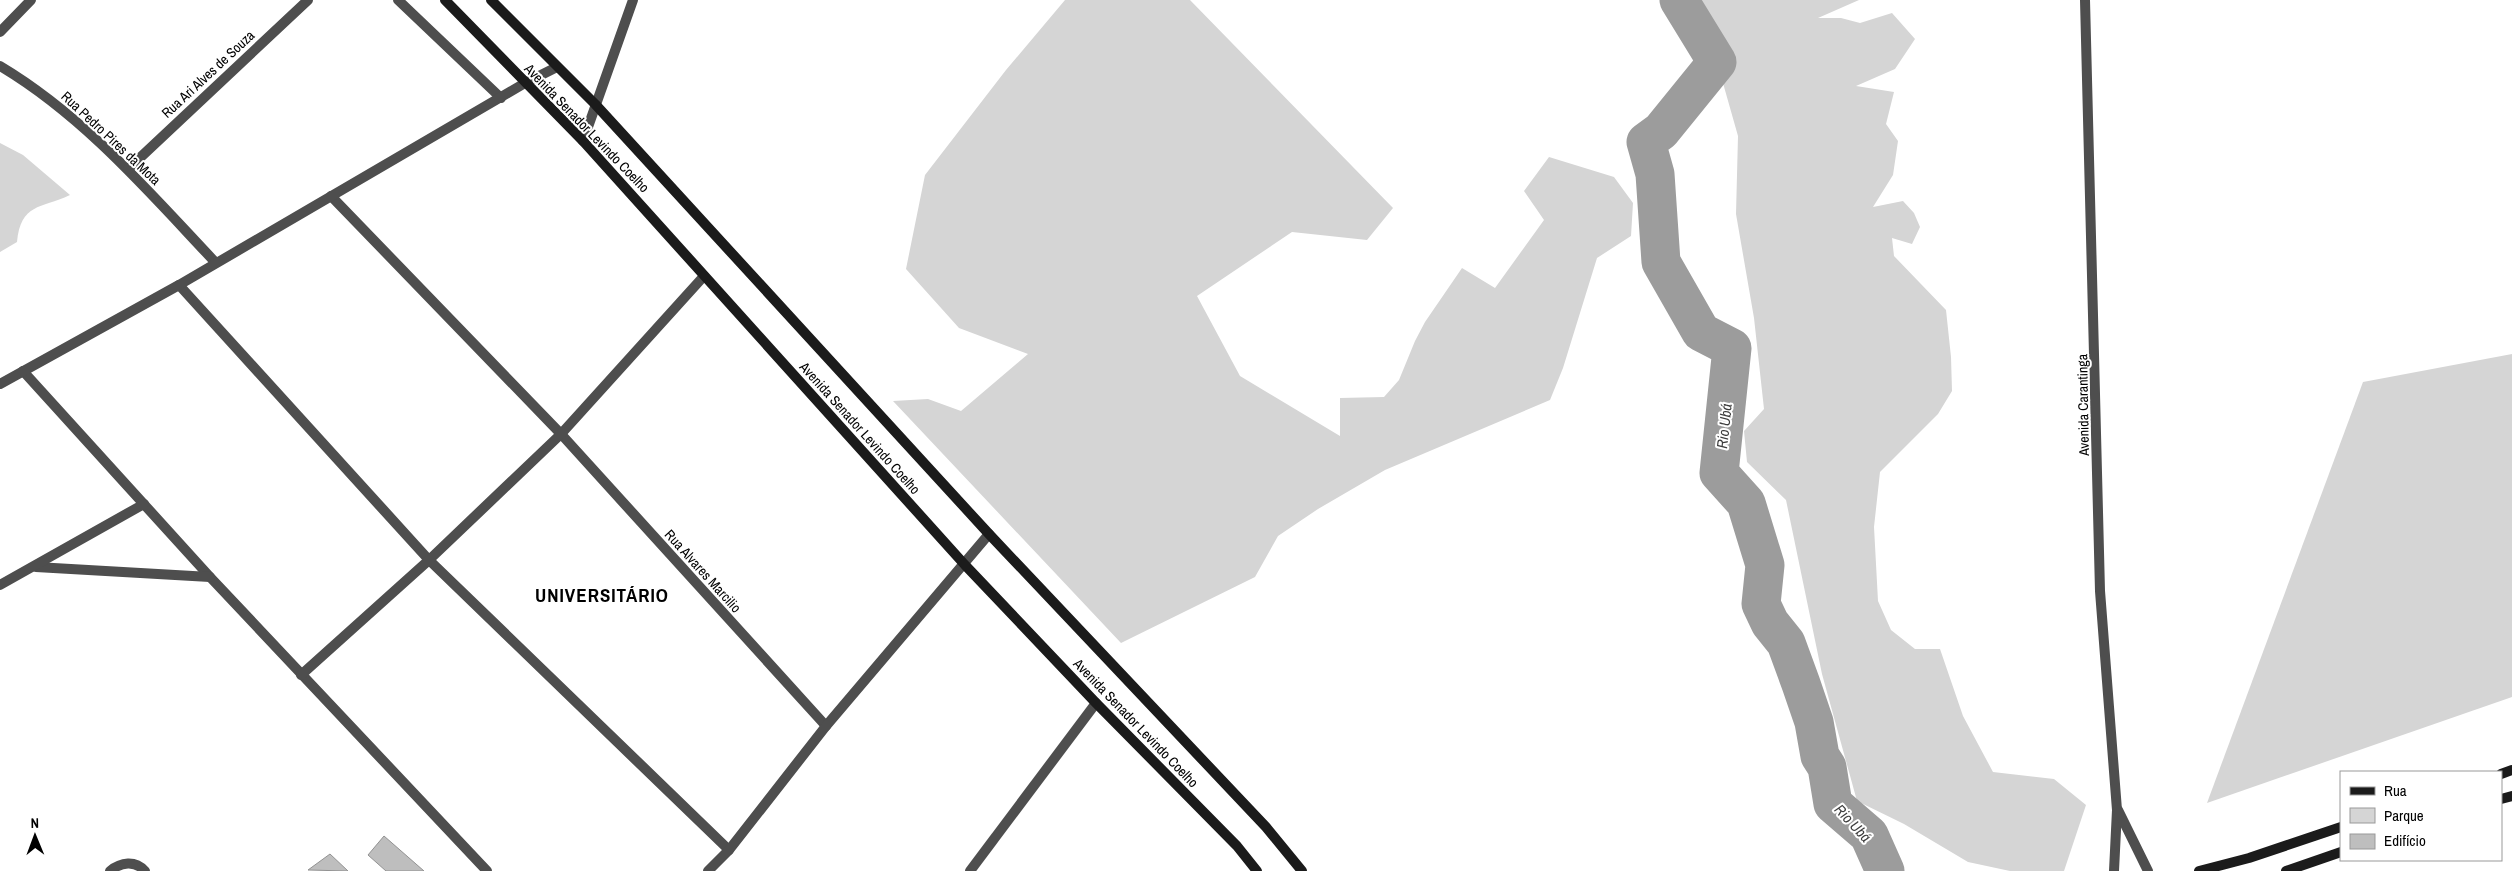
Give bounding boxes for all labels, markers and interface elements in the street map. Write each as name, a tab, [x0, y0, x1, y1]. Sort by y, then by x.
street label: Rua Ari Alves de Souza	[158, 26, 259, 122]
street label: Avenida Senador Levindo Coelho	[520, 59, 653, 196]
street label: Rua Pedro Pires da Mota	[57, 87, 165, 189]
street label: Avenida Carantinga	[2073, 353, 2093, 457]
street label: Avenida Senador Levindo Coelho	[795, 357, 924, 498]
water label: Rio Ubá	[1711, 402, 1737, 450]
street label: Rua Alvares Marcilio	[661, 526, 745, 616]
district label: UNIVERSITÁRIO	[535, 582, 669, 608]
street label: Avenida Senador Levindo Coelho	[1069, 654, 1202, 791]
legend	[2340, 771, 2502, 861]
text: Rua	[2384, 780, 2407, 801]
water label: Rio Ubá	[1830, 799, 1876, 847]
text: Parque	[2384, 805, 2424, 826]
north arrow	[10, 811, 60, 861]
text: N	[30, 814, 39, 832]
text: Edifício	[2384, 830, 2426, 851]

